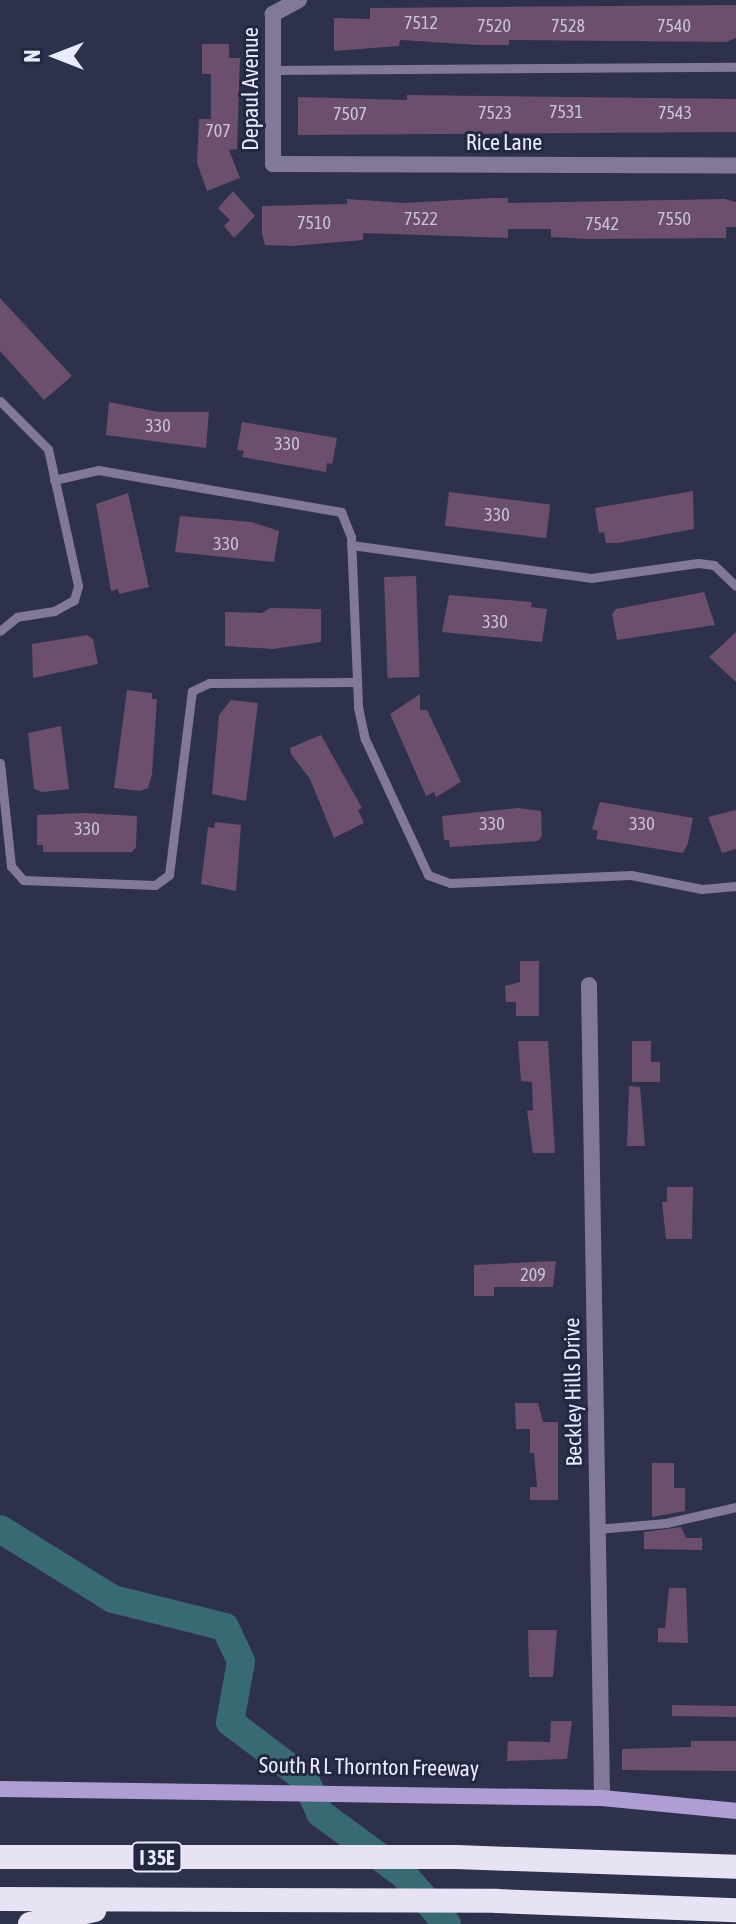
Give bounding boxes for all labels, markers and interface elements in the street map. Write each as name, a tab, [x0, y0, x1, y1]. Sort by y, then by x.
house number: 7512	[404, 12, 438, 34]
house number: 7520	[477, 15, 511, 37]
house number: 7528	[551, 15, 585, 37]
house number: 7540	[657, 15, 691, 37]
north arrow	[16, 16, 96, 96]
street label: Depaul Avenue	[238, 27, 264, 151]
text: N	[19, 50, 45, 63]
house number: 7531	[549, 101, 583, 123]
house number: 7523	[478, 102, 512, 124]
house number: 7543	[658, 102, 692, 124]
house number: 7507	[333, 103, 367, 125]
house number: 707	[205, 120, 231, 142]
street label: Rice Lane	[466, 130, 542, 156]
house number: 7522	[404, 208, 438, 230]
house number: 7550	[657, 208, 691, 230]
house number: 7510	[297, 212, 331, 234]
house number: 7542	[585, 213, 619, 235]
house number: 330	[145, 415, 171, 437]
house number: 330	[274, 433, 300, 455]
house number: 330	[484, 504, 510, 526]
house number: 330	[213, 533, 239, 555]
house number: 330	[482, 611, 508, 633]
house number: 330	[479, 813, 505, 835]
house number: 330	[629, 813, 655, 835]
house number: 330	[74, 818, 100, 840]
house number: 209	[520, 1264, 546, 1286]
street label: Beckley Hills Drive	[559, 1317, 587, 1467]
street label: South R L Thornton Freeway	[259, 1752, 479, 1782]
road number: I 35E	[131, 1841, 183, 1873]

